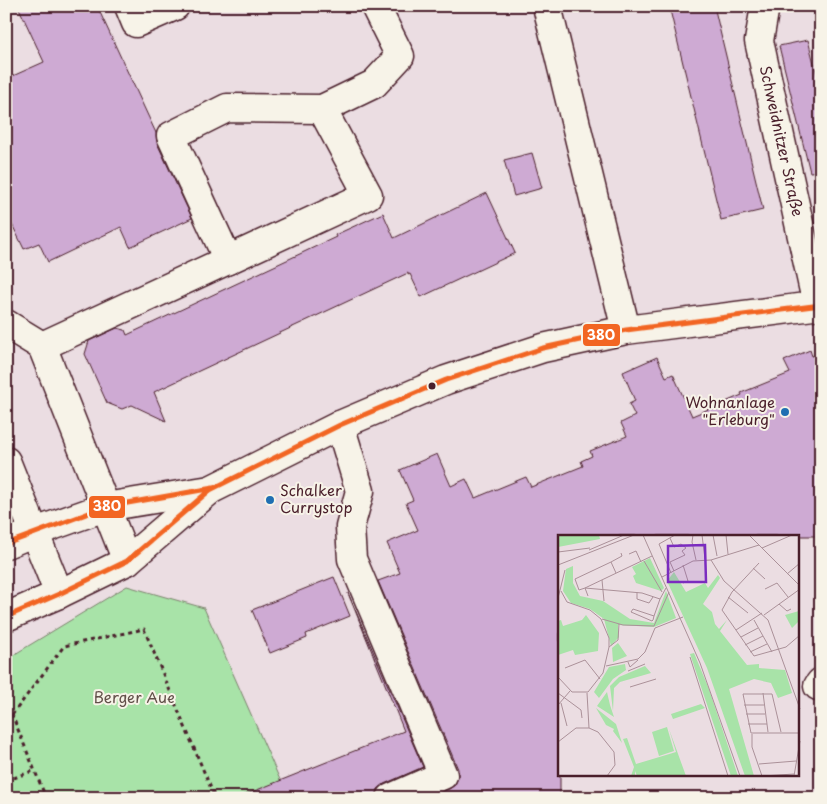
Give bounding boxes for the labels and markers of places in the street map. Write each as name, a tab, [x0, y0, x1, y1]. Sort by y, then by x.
unlabelled marker	[427, 381, 437, 391]
place label: Wohnanlage "Erleburg"	[685, 390, 775, 430]
marker: Wohnanlage "Erleburg"	[779, 406, 791, 418]
place label: Schalker Currystop	[280, 478, 352, 518]
marker: Schalker Currystop	[264, 494, 276, 506]

